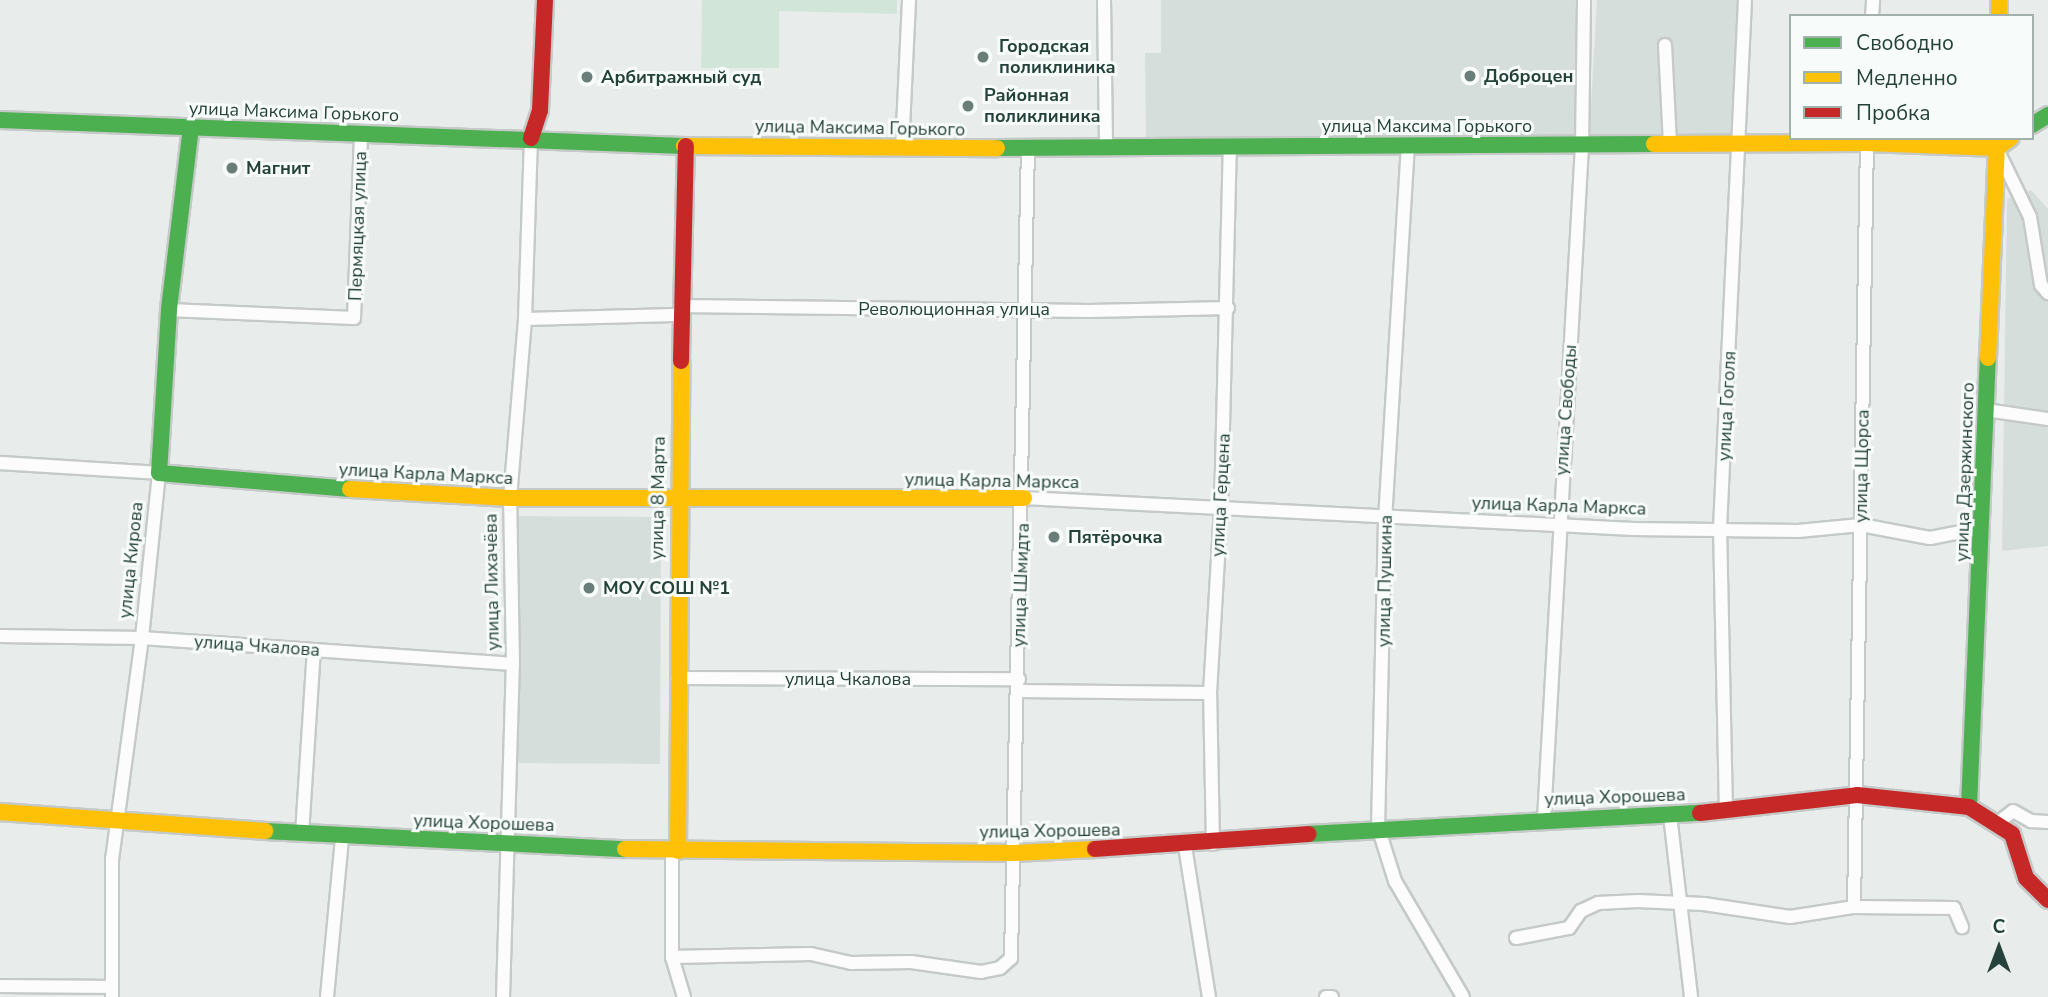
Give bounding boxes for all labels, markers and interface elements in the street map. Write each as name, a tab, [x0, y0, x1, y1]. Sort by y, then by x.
legend	[1789, 14, 2034, 140]
text: Свободно	[1856, 29, 1954, 57]
place label: Городская поликлиника	[999, 36, 1116, 78]
marker: Городская поликлиника	[973, 47, 993, 67]
text: Медленно	[1856, 64, 1958, 92]
place label: Доброцен	[1484, 65, 1573, 87]
place label: Арбитражный суд	[601, 66, 761, 88]
marker: Доброцен	[1462, 68, 1478, 84]
marker: Арбитражный суд	[579, 69, 595, 85]
place label: Районная поликлиника	[984, 85, 1101, 128]
marker: Районная поликлиника	[958, 96, 978, 116]
street label: улица Максима Горького	[188, 98, 400, 126]
text: Пробка	[1856, 99, 1930, 127]
street label: улица Максима Горького	[755, 115, 965, 141]
street label: улица Максима Горького	[1322, 115, 1532, 137]
street label: Пермяцкая улица	[345, 151, 371, 301]
place label: Магнит	[246, 157, 310, 179]
marker: Магнит	[224, 160, 240, 176]
street label: Революционная улица	[858, 298, 1050, 320]
street label: улица Свободы	[1551, 344, 1581, 476]
street label: улица Гоголя	[1713, 350, 1741, 462]
street label: улица Дзержинского	[1951, 382, 1979, 562]
street label: улица Щорса	[1850, 409, 1874, 523]
street label: улица Герцена	[1207, 433, 1235, 557]
street label: улица 8 Марта	[646, 436, 670, 560]
street label: улица Карла Маркса	[338, 459, 514, 489]
street label: улица Карла Маркса	[904, 469, 1080, 493]
street label: улица Карла Маркса	[1471, 492, 1647, 520]
street label: улица Кирова	[114, 501, 148, 619]
street label: улица Лихачёва	[480, 513, 504, 651]
street label: улица Пушкина	[1373, 515, 1397, 647]
street label: улица Шмидта	[1008, 522, 1034, 648]
place label: Пятёрочка	[1068, 526, 1162, 548]
marker: Пятёрочка	[1046, 529, 1062, 545]
place label: МОУ СОШ №1	[603, 577, 730, 599]
marker: МОУ СОШ №1	[581, 580, 597, 596]
street label: улица Чкалова	[193, 631, 321, 661]
street label: улица Чкалова	[785, 668, 911, 690]
street label: улица Хорошева	[1544, 784, 1686, 810]
street label: улица Хорошева	[413, 810, 555, 836]
street label: улица Хорошева	[979, 819, 1121, 843]
north arrow	[1964, 913, 2034, 983]
text: С	[1993, 914, 2005, 940]

